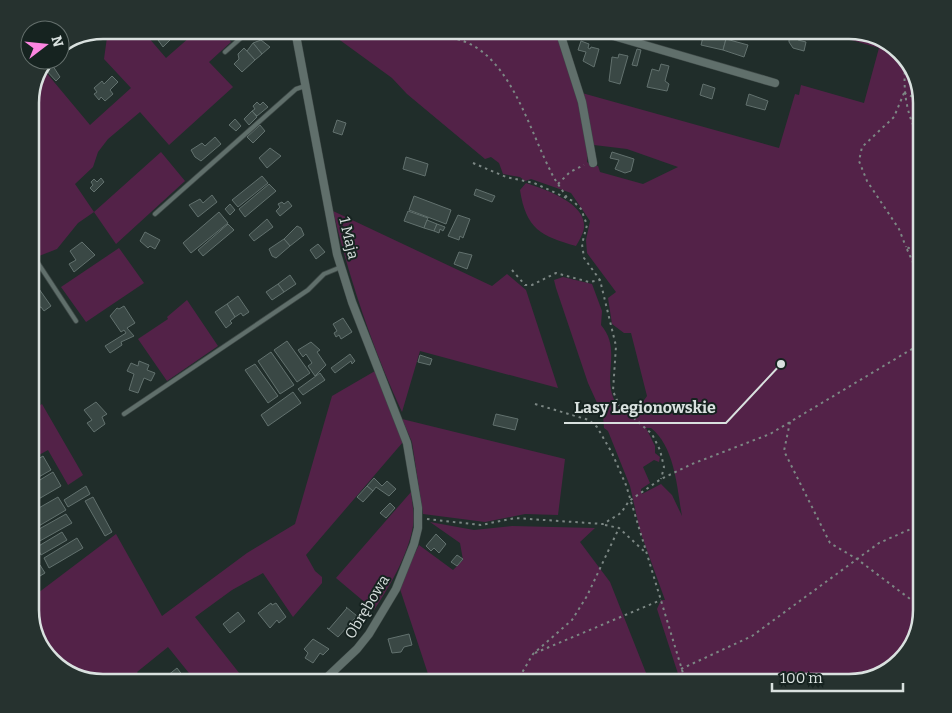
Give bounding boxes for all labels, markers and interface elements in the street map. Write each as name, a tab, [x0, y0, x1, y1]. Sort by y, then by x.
north arrow	[20, 20, 70, 70]
text: N	[47, 34, 67, 49]
street label: 1 Maja	[335, 215, 363, 261]
callout: Lasy Legionowskie	[564, 392, 726, 423]
text: Lasy Legionowskie	[574, 398, 716, 417]
street label: Obrębowa	[341, 572, 393, 642]
scale bar	[772, 660, 903, 692]
text: 100 m	[780, 669, 823, 687]

